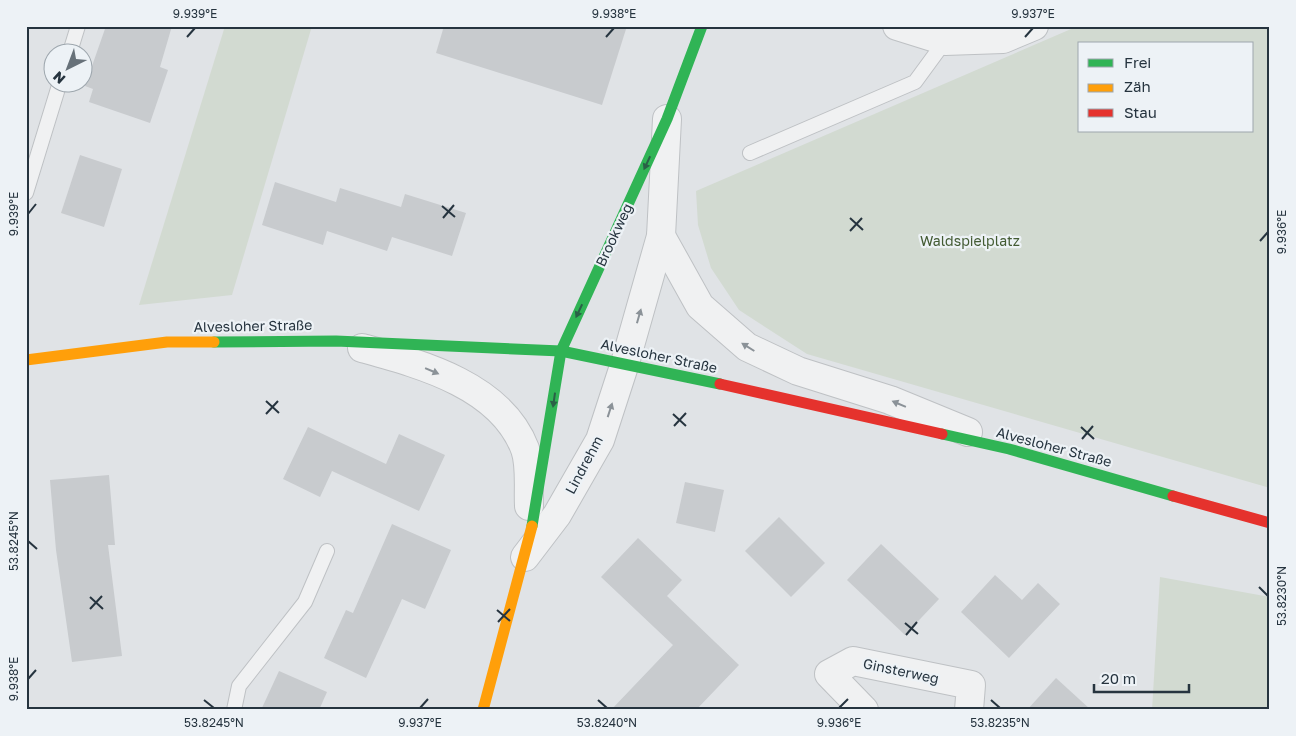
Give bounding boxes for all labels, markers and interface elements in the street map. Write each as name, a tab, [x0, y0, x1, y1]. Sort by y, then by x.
text: 9.939°E	[173, 6, 217, 21]
text: 9.938°E	[592, 6, 636, 21]
text: 9.937°E	[1011, 6, 1055, 21]
north arrow	[42, 42, 92, 92]
legend	[1078, 42, 1254, 132]
text: Frei	[1124, 53, 1151, 71]
text: N	[49, 68, 69, 88]
text: Zäh	[1124, 77, 1151, 95]
text: Stau	[1124, 103, 1157, 121]
one-way arrow	[642, 156, 650, 170]
text: 9.939°E	[6, 192, 21, 236]
street label: Brookweg	[592, 201, 636, 269]
text: 9.936°E	[1274, 210, 1289, 254]
park label: Waldspielplatz	[920, 232, 1020, 249]
one-way arrow	[575, 304, 583, 318]
one-way arrow	[635, 308, 643, 323]
street label: Alvesloher Straße	[194, 316, 312, 335]
street label: Alvesloher Straße	[599, 335, 719, 376]
one-way arrow	[741, 342, 754, 351]
one-way arrow	[425, 368, 439, 376]
one-way arrow	[549, 392, 557, 408]
one-way arrow	[892, 399, 906, 407]
one-way arrow	[606, 402, 614, 417]
street label: Alvesloher Straße	[995, 423, 1114, 470]
street label: Lindrehm	[561, 433, 606, 497]
text: 53.8245°N	[6, 511, 21, 571]
text: 53.8230°N	[1274, 566, 1289, 626]
street label: Ginsterweg	[862, 654, 941, 687]
text: 9.938°E	[6, 657, 21, 701]
scale bar	[1094, 661, 1188, 693]
text: 20 m	[1101, 669, 1136, 687]
text: 53.8245°N	[184, 715, 244, 730]
text: 9.937°E	[398, 715, 442, 730]
text: 53.8240°N	[577, 715, 637, 730]
text: 9.936°E	[817, 715, 861, 730]
text: 53.8235°N	[970, 715, 1030, 730]

